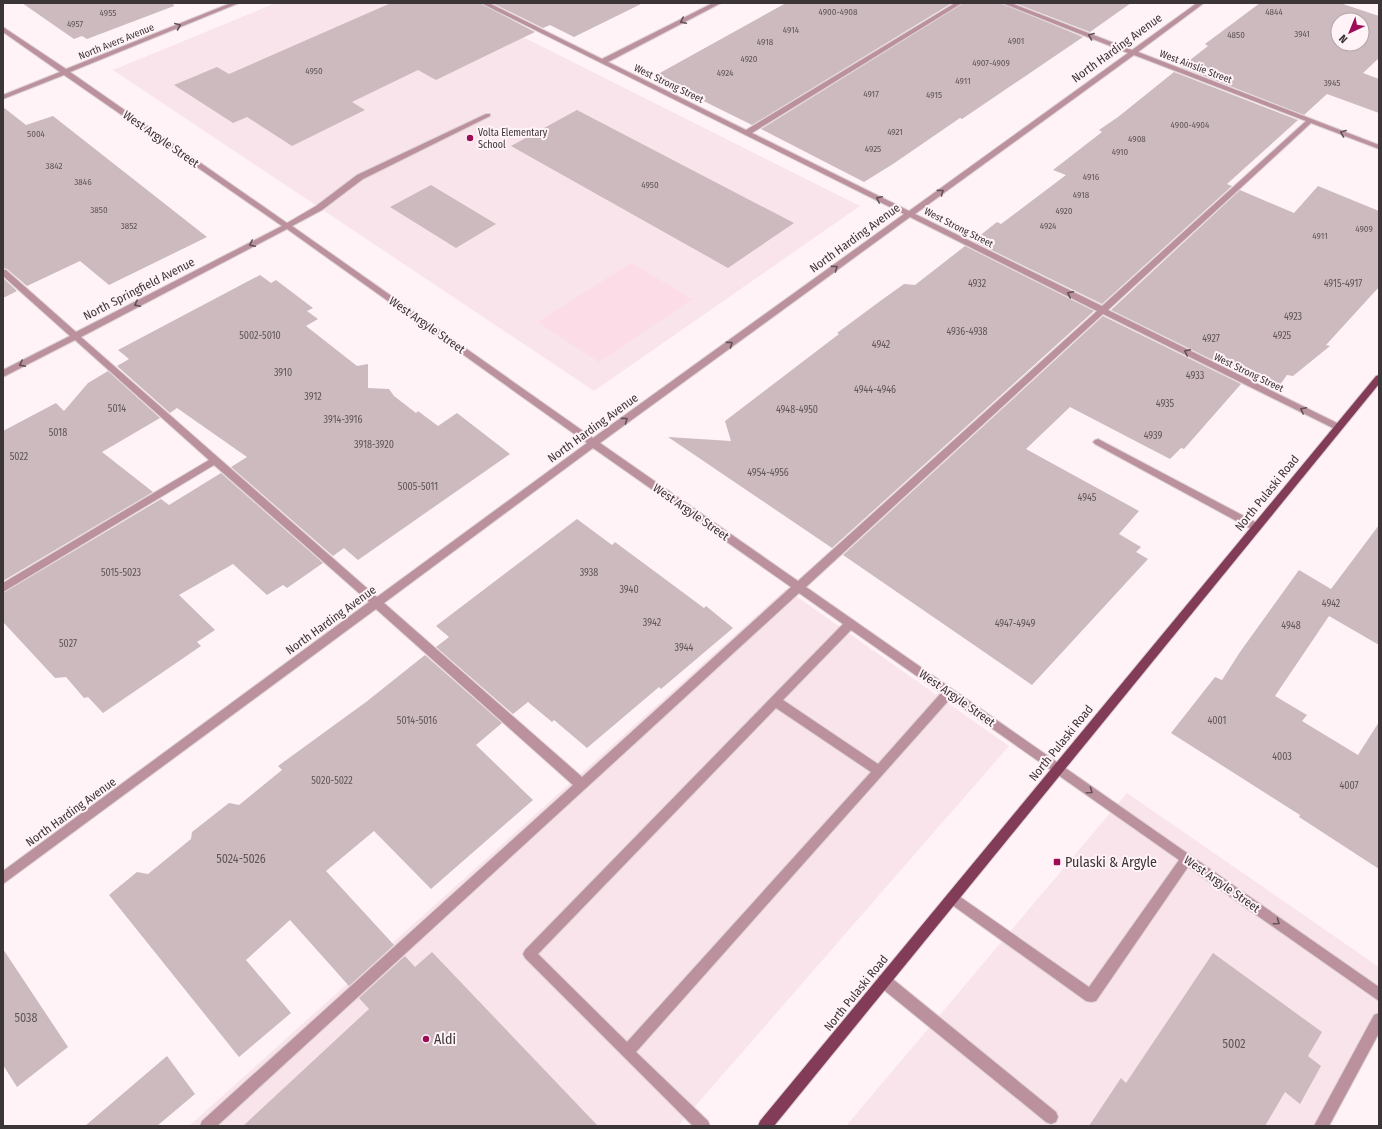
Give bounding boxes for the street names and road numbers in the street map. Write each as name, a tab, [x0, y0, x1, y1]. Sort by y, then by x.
street label: North Harding Avenue	[1069, 11, 1165, 85]
street label: North Avers Avenue	[77, 21, 156, 63]
street label: West Ainslie Street	[1158, 48, 1234, 87]
street label: West Strong Street	[632, 62, 706, 106]
street label: West Argyle Street	[120, 108, 202, 170]
street label: North Harding Avenue	[807, 201, 903, 275]
street label: West Strong Street	[922, 205, 996, 251]
street label: North Springfield Avenue	[81, 255, 197, 323]
street label: West Argyle Street	[386, 294, 468, 356]
street label: West Strong Street	[1212, 351, 1286, 395]
street label: North Harding Avenue	[545, 391, 641, 465]
street label: North Pulaski Road	[1232, 452, 1302, 534]
street label: West Argyle Street	[650, 481, 732, 543]
street label: North Harding Avenue	[283, 583, 379, 657]
street label: West Argyle Street	[916, 667, 998, 729]
street label: North Pulaski Road	[1026, 702, 1096, 784]
street label: North Harding Avenue	[23, 775, 119, 849]
street label: West Argyle Street	[1181, 853, 1263, 915]
street label: North Pulaski Road	[821, 952, 891, 1034]

